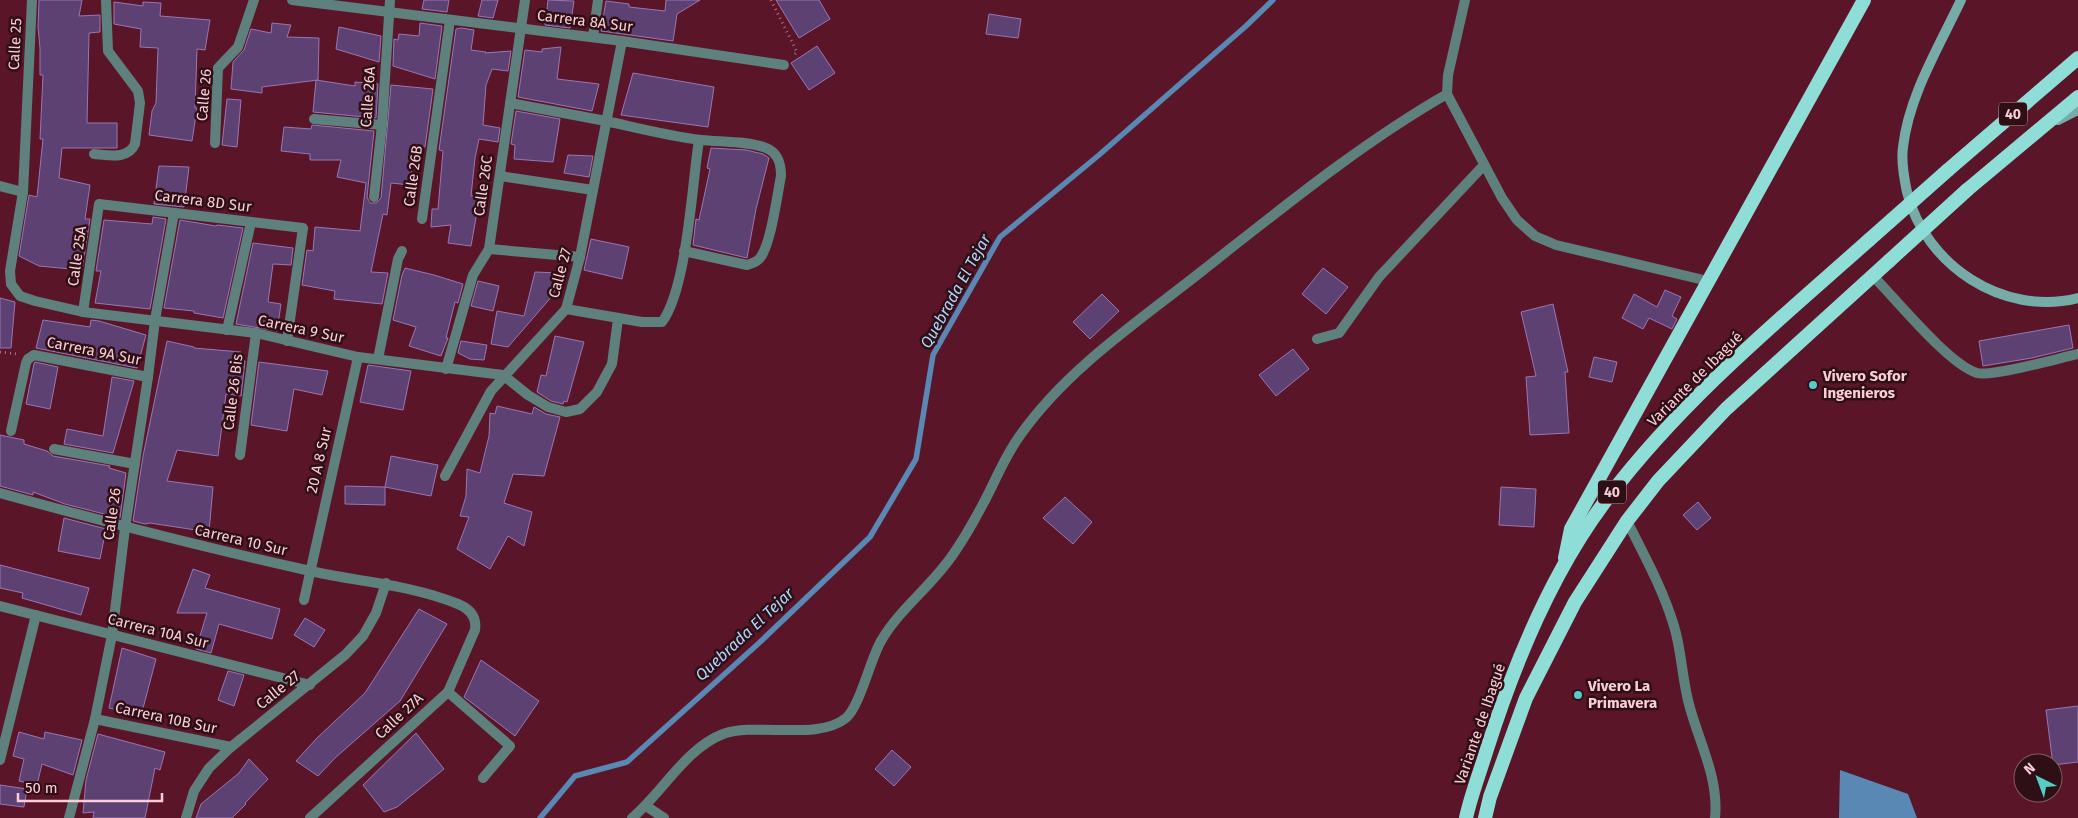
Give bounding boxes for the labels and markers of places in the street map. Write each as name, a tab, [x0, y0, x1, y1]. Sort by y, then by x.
place label: Vivero Sofor Ingenieros	[1822, 367, 1908, 402]
marker: Vivero Sofor Ingenieros	[1807, 379, 1819, 391]
place label: Vivero La Primavera	[1587, 677, 1657, 712]
marker: Vivero La Primavera	[1572, 689, 1584, 701]

